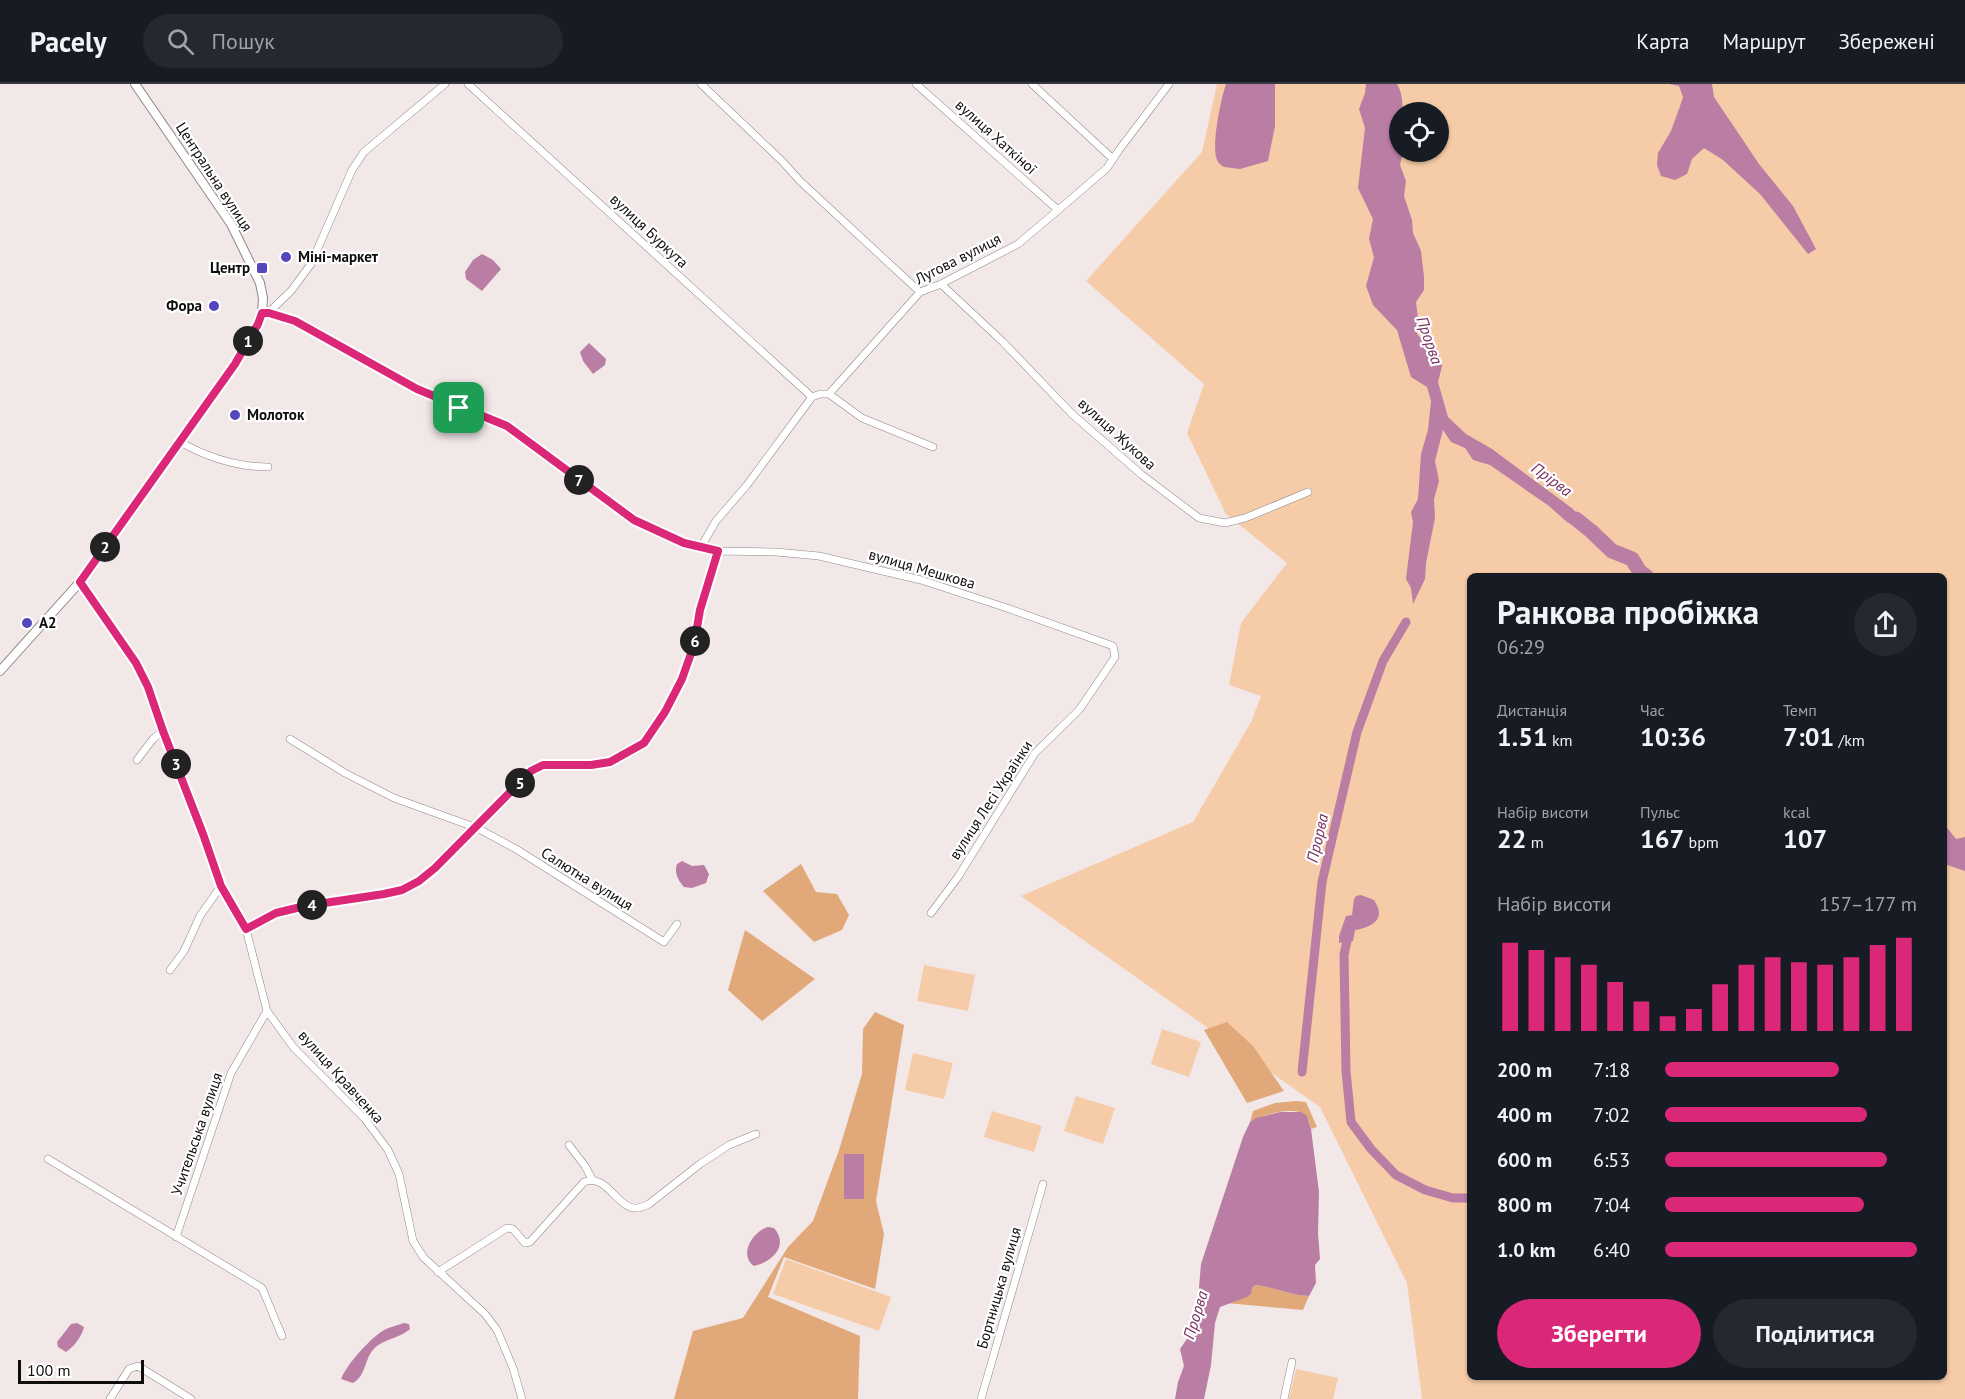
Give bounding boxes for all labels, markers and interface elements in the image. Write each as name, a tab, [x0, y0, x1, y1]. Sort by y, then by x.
search box	[143, 14, 563, 68]
text: Pacely	[30, 23, 107, 60]
icon: search	[164, 25, 197, 58]
text: Пошук	[212, 27, 275, 55]
text: Карта	[1636, 28, 1689, 55]
text: Маршрут	[1722, 28, 1805, 55]
text: Збережені	[1838, 28, 1935, 55]
street label: вулиця Хаткіної	[952, 95, 1041, 178]
map controls	[1389, 102, 1449, 162]
button: locate	[1389, 102, 1449, 162]
street label: Центральна вулиця	[172, 118, 257, 235]
street label: вулиця Буркута	[606, 189, 692, 272]
street label: Лугова вулиця	[911, 229, 1004, 289]
place label: Міні-маркет	[298, 247, 379, 266]
marker: Міні-маркет	[279, 250, 293, 264]
place label: Центр	[210, 258, 250, 277]
marker: Центр	[255, 261, 269, 275]
place label: Фора	[166, 296, 202, 315]
marker: Фора	[207, 299, 221, 313]
water label: Прорва	[1413, 313, 1448, 367]
pin: 1	[233, 326, 263, 356]
text: 1	[243, 331, 253, 351]
pin	[433, 382, 484, 433]
icon: arrive	[442, 391, 475, 424]
street label: вулиця Жукова	[1074, 394, 1160, 474]
place label: Молоток	[247, 405, 305, 424]
marker: Молоток	[228, 408, 242, 422]
water label: Прірва	[1528, 458, 1576, 501]
pin: 7	[564, 465, 594, 495]
text: 7	[574, 470, 584, 490]
pin: 2	[90, 532, 120, 562]
text: 2	[100, 537, 110, 557]
street label: вулиця Мешкова	[867, 544, 978, 593]
text: Ранкова пробіжка	[1497, 590, 1759, 633]
button: share	[1854, 593, 1917, 656]
place label: А2	[39, 613, 57, 632]
marker: А2	[20, 616, 34, 630]
pin: 6	[680, 626, 710, 656]
text: 6	[690, 631, 700, 651]
text: 06:29	[1497, 634, 1545, 660]
text: Дистанція	[1497, 700, 1567, 720]
text: Час	[1640, 700, 1665, 720]
text: Темп	[1783, 700, 1817, 720]
text: 1.51	[1497, 720, 1548, 753]
text: 10:36	[1640, 720, 1706, 753]
text: 7:01	[1783, 720, 1834, 753]
text: km	[1548, 730, 1573, 750]
text: /km	[1834, 730, 1865, 750]
street label: вулиця Лесі Українки	[945, 737, 1036, 863]
pin: 3	[161, 749, 191, 779]
text: 3	[171, 754, 181, 774]
pin: 5	[505, 768, 535, 798]
text: 5	[515, 773, 525, 793]
text: Набір висоти	[1497, 802, 1588, 822]
text: Пульс	[1640, 802, 1680, 822]
text: kcal	[1783, 802, 1810, 822]
water label: Прорва	[1302, 812, 1332, 864]
text: 22	[1497, 822, 1526, 855]
text: 167	[1640, 822, 1684, 855]
text: 107	[1783, 822, 1827, 855]
text: m	[1526, 832, 1544, 852]
text: bpm	[1684, 832, 1719, 852]
street label: Салютна вулиця	[538, 843, 637, 914]
pin: 4	[297, 890, 327, 920]
text: Набір висоти	[1497, 891, 1611, 917]
text: 157–177 m	[1819, 891, 1917, 917]
text: 4	[307, 895, 317, 915]
street label: вулиця Кравченка	[294, 1026, 388, 1127]
text: 200 m	[1497, 1057, 1552, 1083]
text: 7:18	[1593, 1057, 1630, 1083]
street label: Учительська вулиця	[167, 1070, 226, 1198]
text: 400 m	[1497, 1102, 1552, 1128]
text: 7:02	[1593, 1102, 1630, 1128]
text: 600 m	[1497, 1147, 1552, 1173]
text: 6:53	[1593, 1147, 1630, 1173]
text: 800 m	[1497, 1192, 1552, 1218]
text: 7:04	[1593, 1192, 1630, 1218]
street label: Бортницька вулиця	[972, 1225, 1025, 1351]
text: 1.0 km	[1497, 1237, 1556, 1263]
text: 6:40	[1593, 1237, 1630, 1263]
water label: Прорва	[1178, 1288, 1212, 1342]
button: Зберегти	[1497, 1299, 1701, 1368]
button: Поділитися	[1713, 1299, 1917, 1368]
scale bar	[18, 1357, 144, 1384]
text: 100 m	[27, 1360, 70, 1380]

